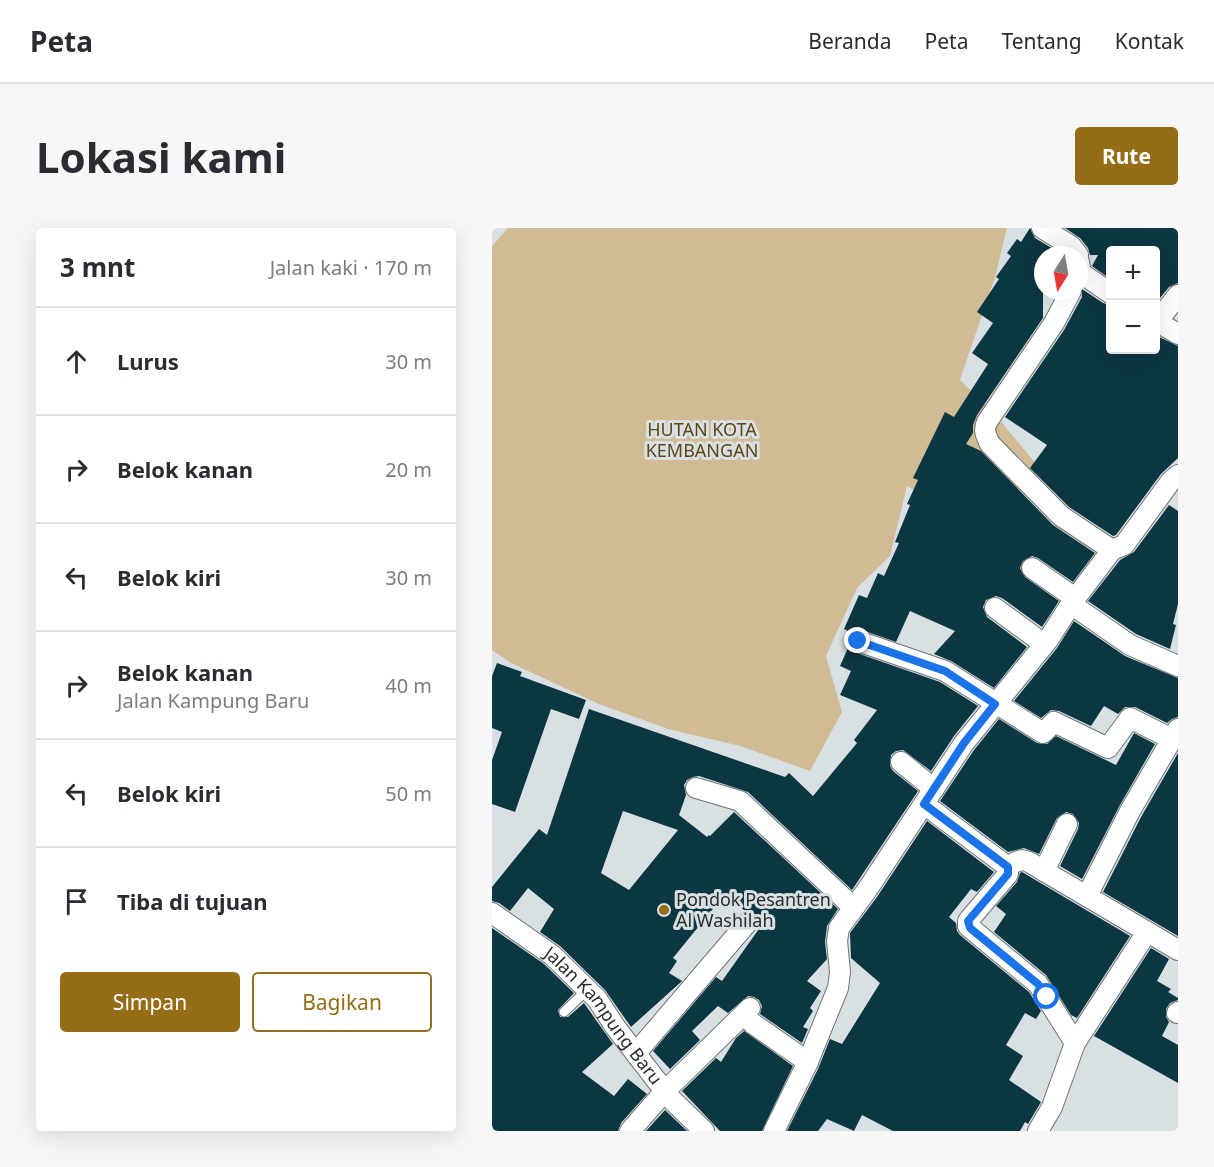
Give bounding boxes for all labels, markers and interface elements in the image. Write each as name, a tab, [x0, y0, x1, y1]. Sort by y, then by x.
text: Peta	[30, 22, 93, 60]
text: Beranda	[808, 27, 892, 55]
text: Peta	[925, 27, 968, 55]
text: Tentang	[1001, 27, 1082, 55]
text: Kontak	[1115, 27, 1184, 55]
button: Rute	[1075, 127, 1178, 185]
text: Lokasi kami	[36, 128, 286, 185]
north arrow	[1034, 246, 1088, 300]
map controls	[1106, 246, 1160, 354]
button: +	[1106, 246, 1160, 300]
text: 3 mnt	[60, 249, 135, 285]
text: Jalan kaki · 170 m	[270, 254, 432, 281]
button: −	[1106, 300, 1160, 354]
icon: ahead	[60, 345, 93, 378]
text: Lurus	[117, 346, 179, 376]
text: 30 m	[385, 348, 432, 375]
park label: HUTAN KOTA KEMBANGAN	[646, 417, 758, 462]
icon: right	[60, 453, 93, 486]
text: Belok kanan	[117, 454, 253, 484]
text: 20 m	[385, 456, 432, 483]
icon: left	[60, 561, 93, 594]
text: Belok kiri	[117, 562, 221, 592]
text: 30 m	[385, 564, 432, 591]
route end	[844, 627, 870, 653]
text: Belok kanan	[117, 657, 253, 687]
icon: right	[60, 669, 93, 702]
text: 40 m	[385, 672, 432, 699]
text: Jalan Kampung Baru	[117, 687, 309, 714]
icon: left	[60, 777, 93, 810]
text: Belok kiri	[117, 778, 221, 808]
text: 50 m	[385, 780, 432, 807]
icon: arrive	[60, 885, 93, 918]
text: Tiba di tujuan	[117, 886, 267, 916]
place label: Pondok Pesantren Al Washilah	[676, 887, 831, 932]
marker: Pondok Pesantren Al Washilah	[657, 903, 671, 917]
street label: Jalan Kampung Baru	[538, 939, 668, 1089]
button: Simpan	[60, 972, 240, 1032]
button: Bagikan	[252, 972, 432, 1032]
route start	[1033, 983, 1059, 1009]

